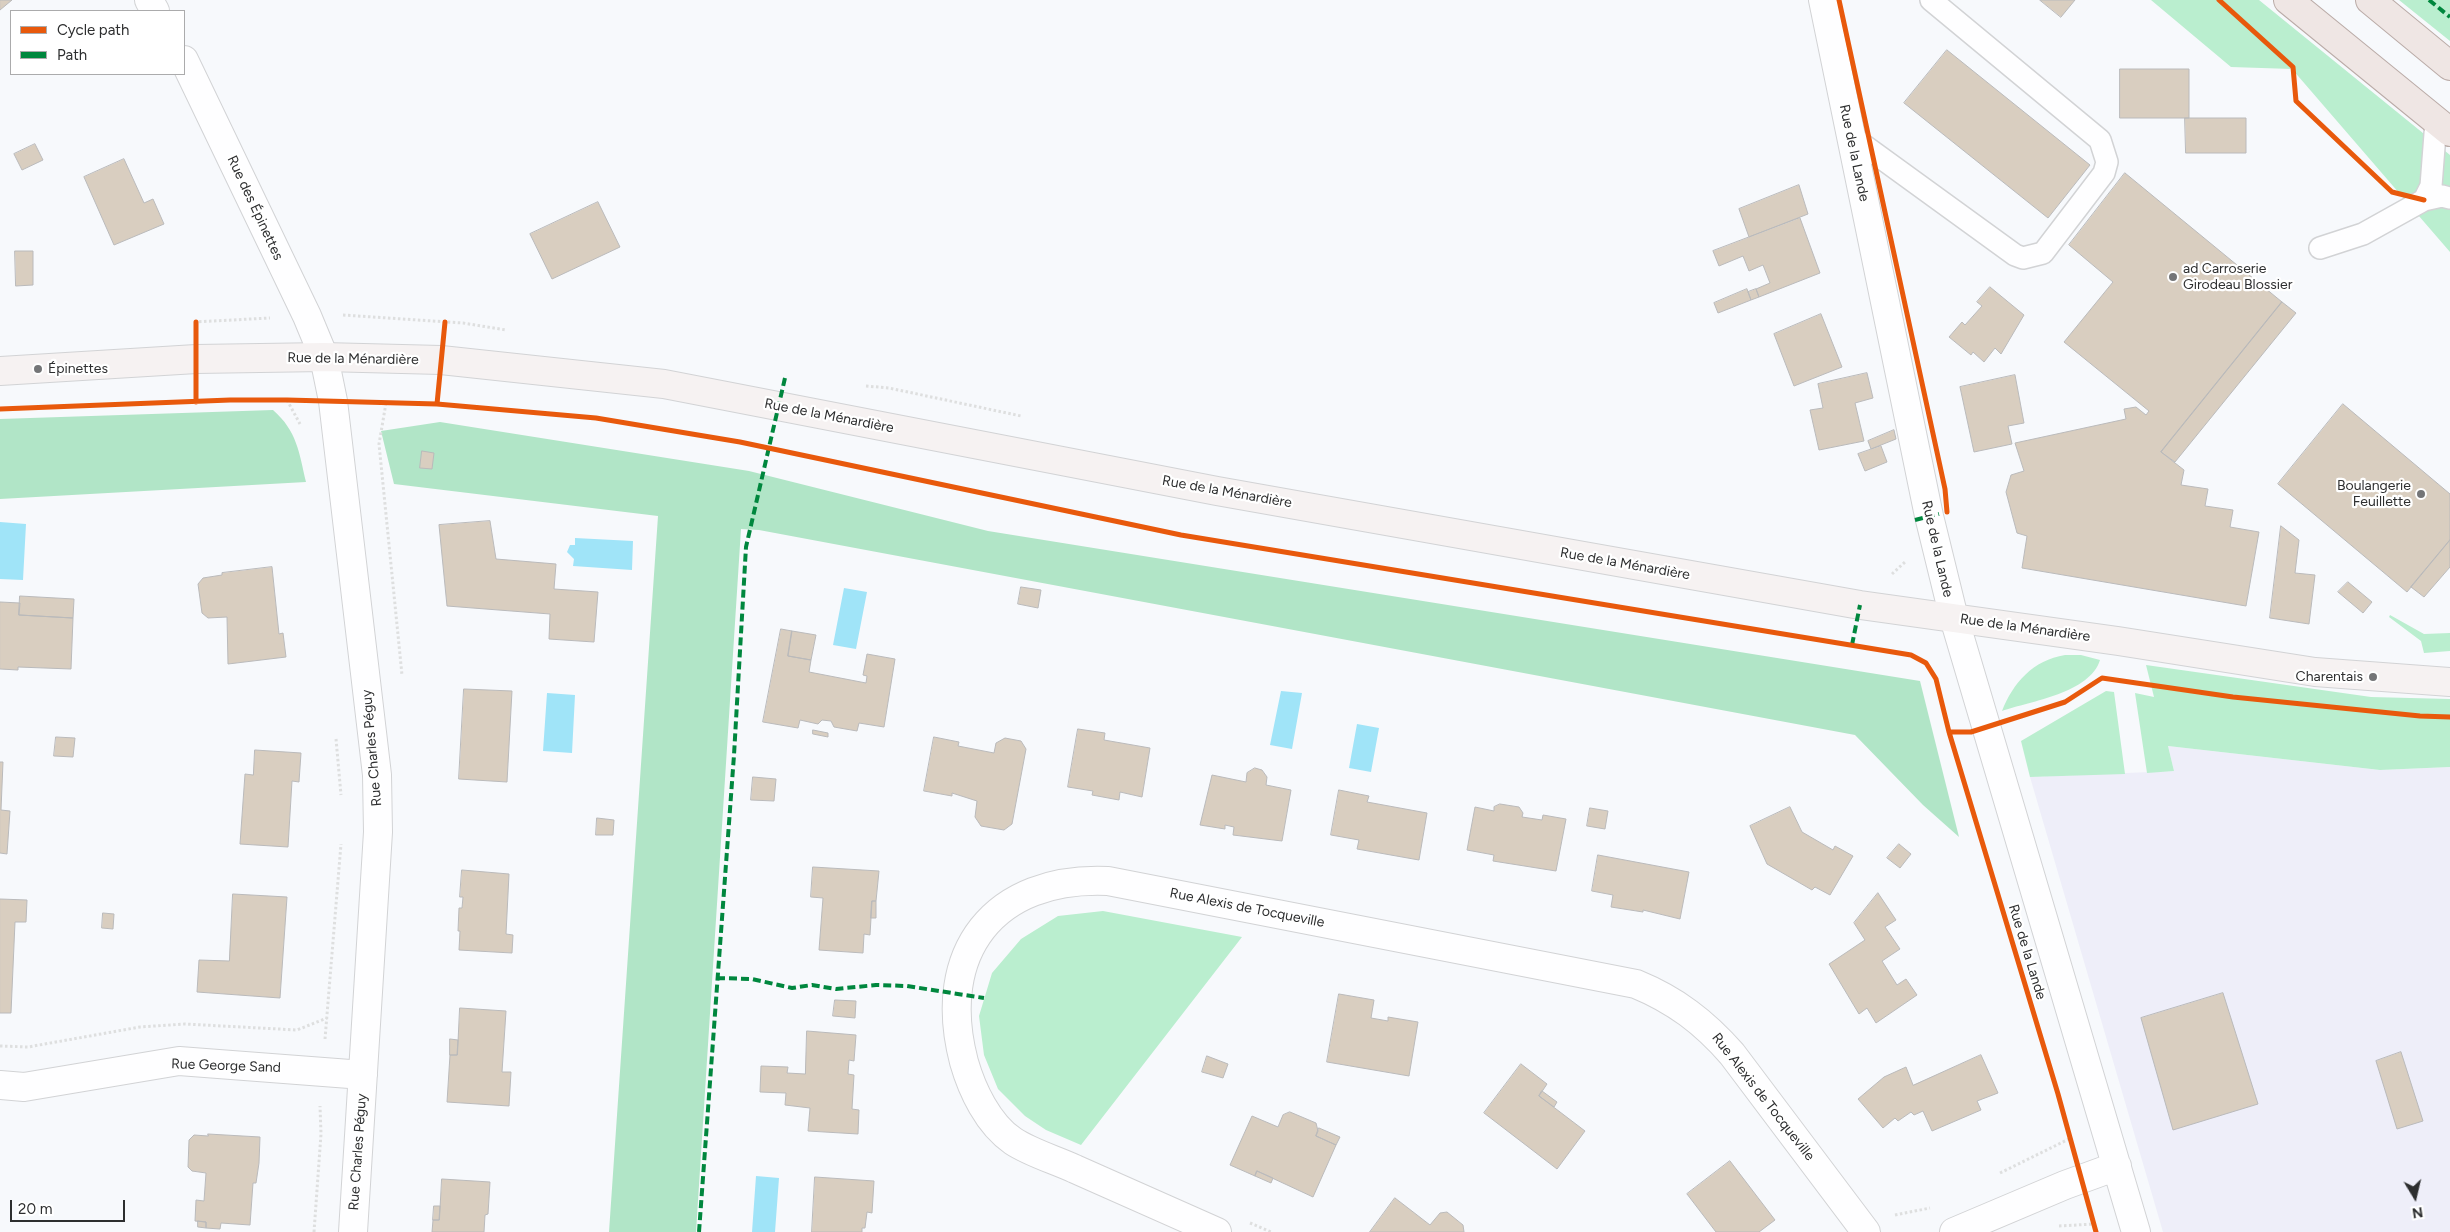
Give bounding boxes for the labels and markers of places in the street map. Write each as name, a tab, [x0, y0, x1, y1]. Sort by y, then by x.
place label: ad Carroserie Girodeau Blossier	[2183, 261, 2292, 294]
marker: ad Carroserie Girodeau Blossier	[2167, 271, 2179, 283]
place label: Épinettes	[48, 361, 108, 377]
marker: Épinettes	[32, 363, 44, 375]
place label: Boulangerie Feuillette	[2337, 478, 2411, 511]
marker: Boulangerie Feuillette	[2415, 488, 2427, 500]
place label: Charentais	[2296, 669, 2363, 685]
marker: Charentais	[2367, 671, 2379, 683]

